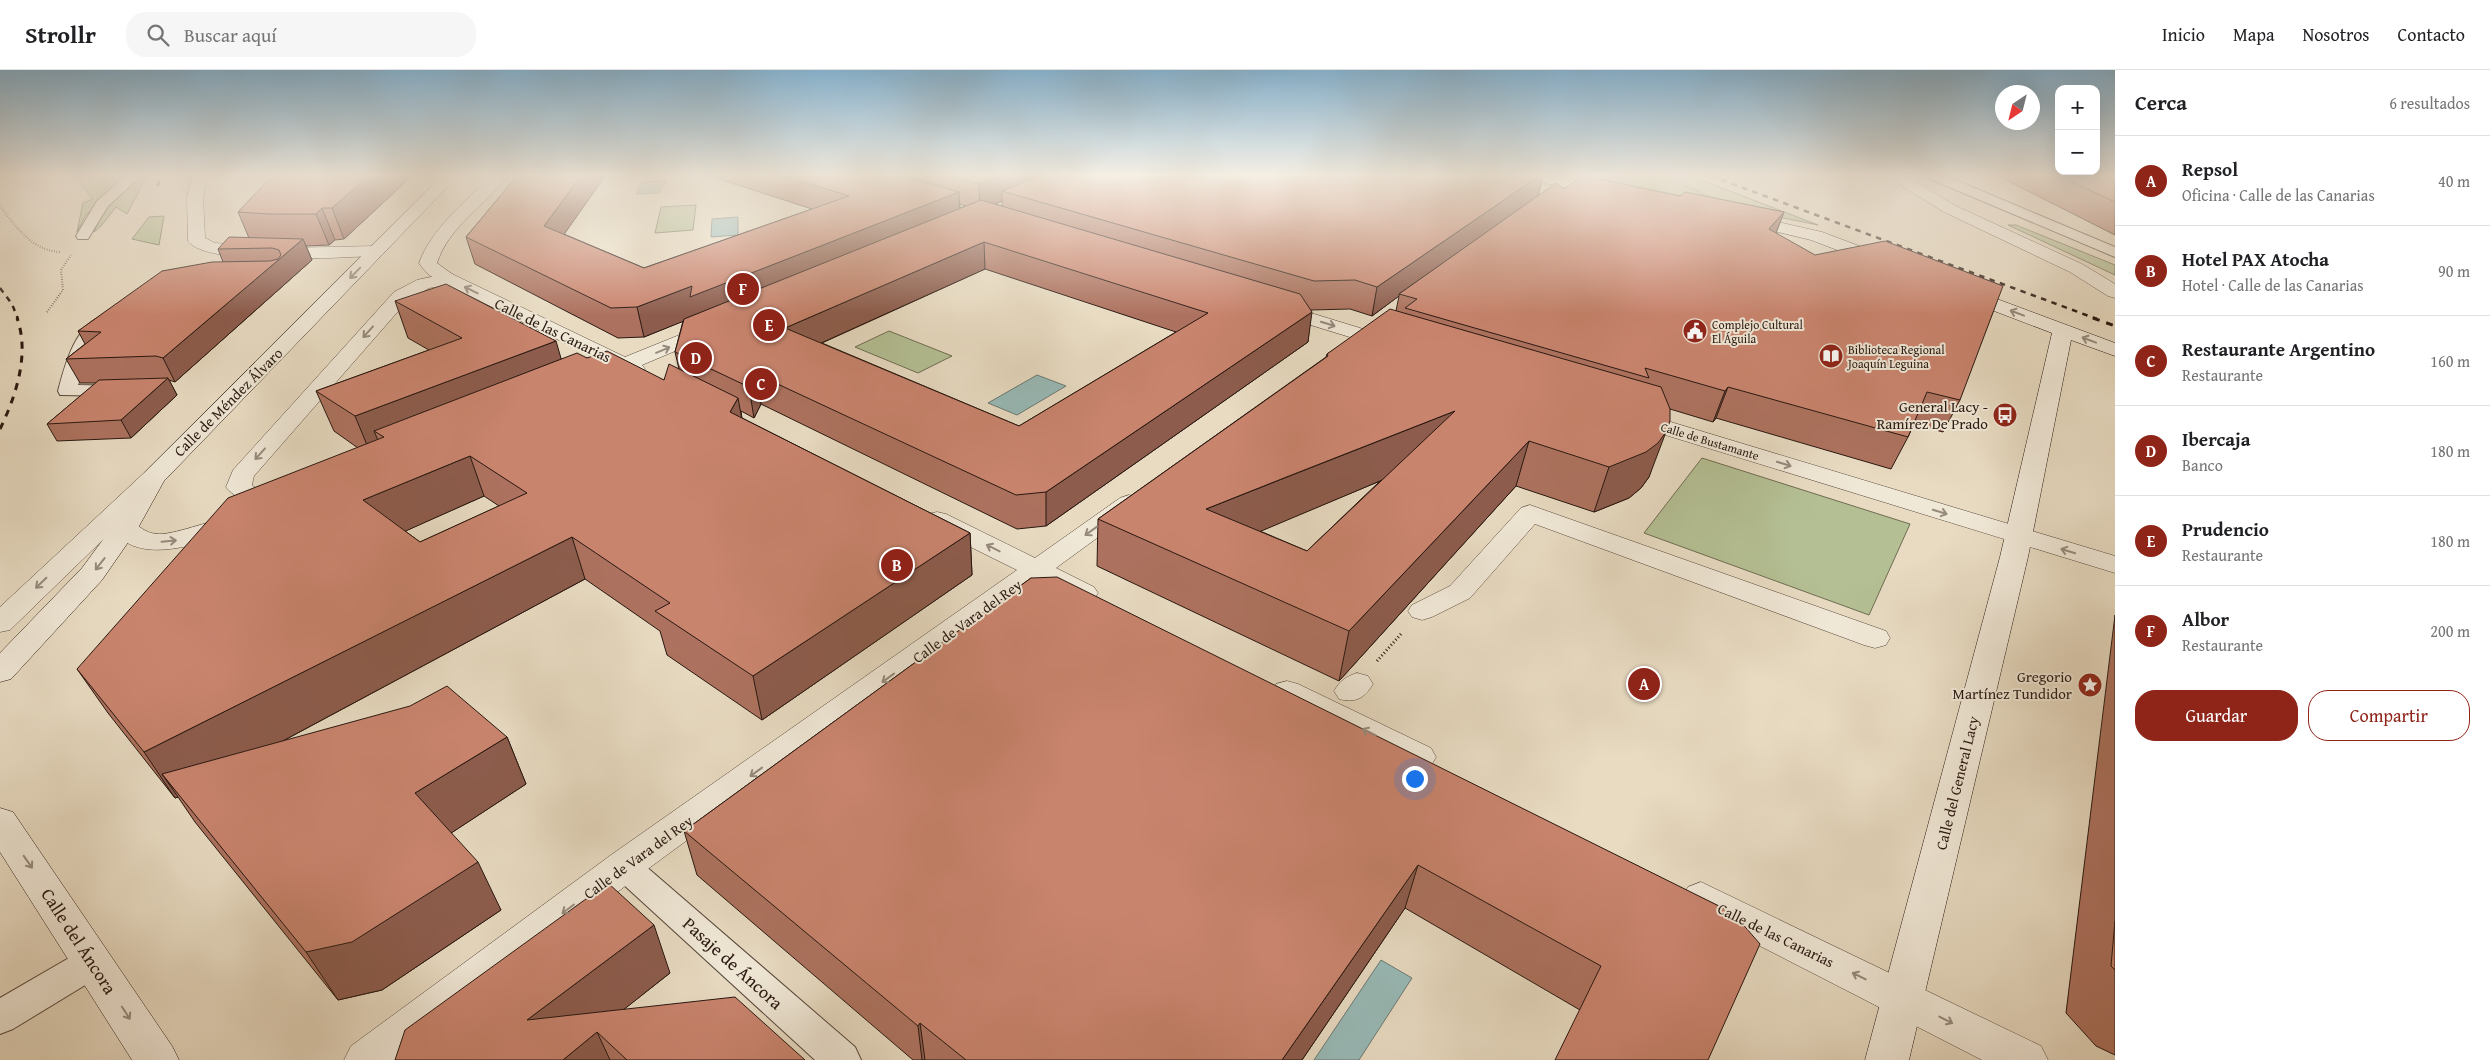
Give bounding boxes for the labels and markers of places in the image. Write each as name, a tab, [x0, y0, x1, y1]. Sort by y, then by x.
pin: F	[727, 270, 759, 308]
pin: E	[753, 306, 785, 344]
place label: Complejo Cultural El Águila	[1712, 316, 1804, 347]
public building icon: Complejo Cultural El Águila	[1682, 318, 1708, 344]
pin: D	[680, 339, 712, 377]
place label: Biblioteca Regional Joaquín Leguina	[1846, 341, 1945, 372]
library icon: Biblioteca Regional Joaquín Leguina	[1818, 343, 1844, 369]
pin: C	[745, 365, 777, 403]
place label: General Lacy - Ramírez De Prado	[1877, 396, 1988, 434]
bus stop icon: General Lacy - Ramírez De Prado	[1992, 402, 2018, 428]
pin: B	[881, 546, 913, 584]
pin: A	[1628, 665, 1660, 703]
place label: Gregorio Martínez Tundidor	[1953, 666, 2072, 704]
place icon: Gregorio Martínez Tundidor	[2077, 672, 2103, 698]

